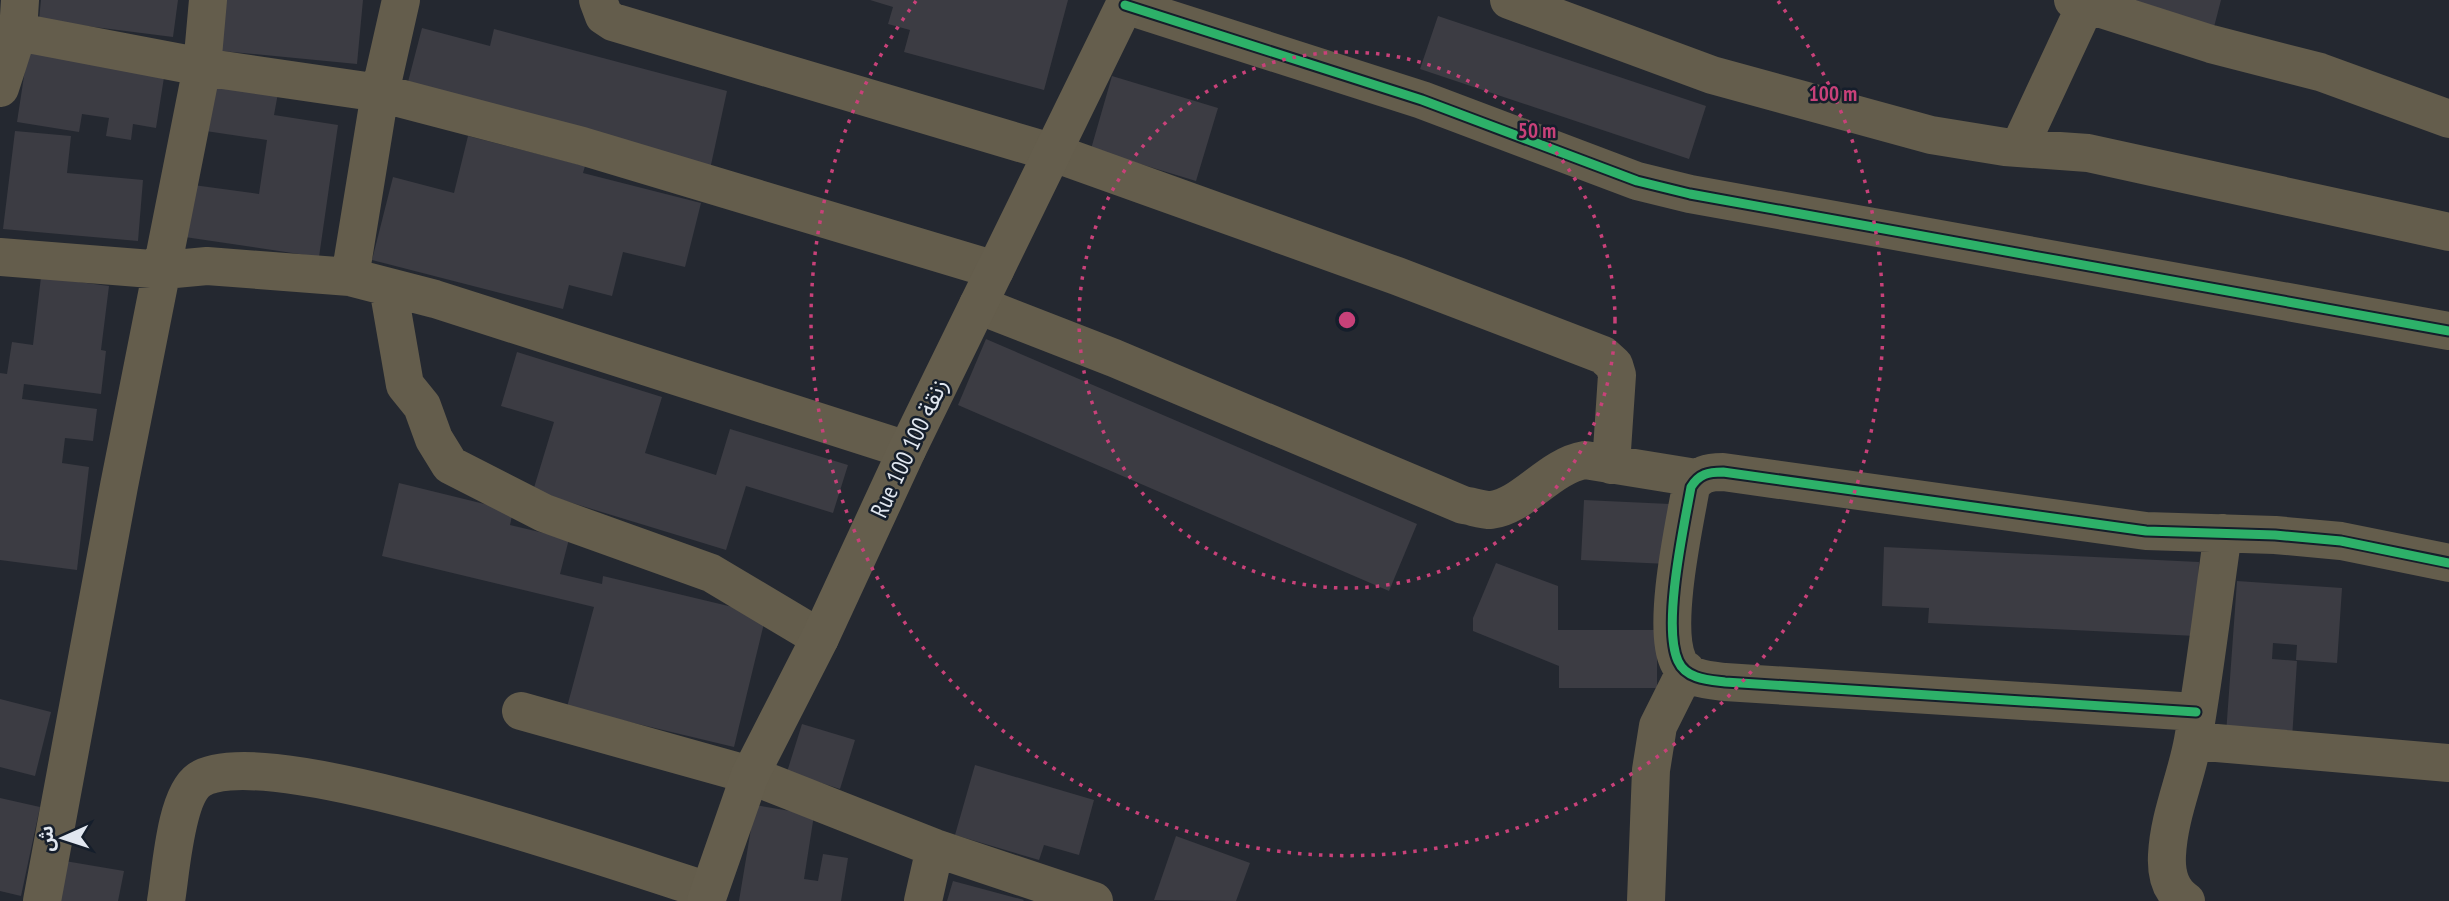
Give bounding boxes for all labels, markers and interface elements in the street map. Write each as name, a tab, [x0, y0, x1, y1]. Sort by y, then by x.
text: 100 m	[1809, 80, 1857, 107]
text: 50 m	[1518, 117, 1556, 144]
centre of rings	[1335, 308, 1359, 332]
street label: Rue 100 زنقة 100	[863, 373, 955, 523]
north arrow	[28, 803, 98, 873]
text: ش	[33, 825, 59, 853]

